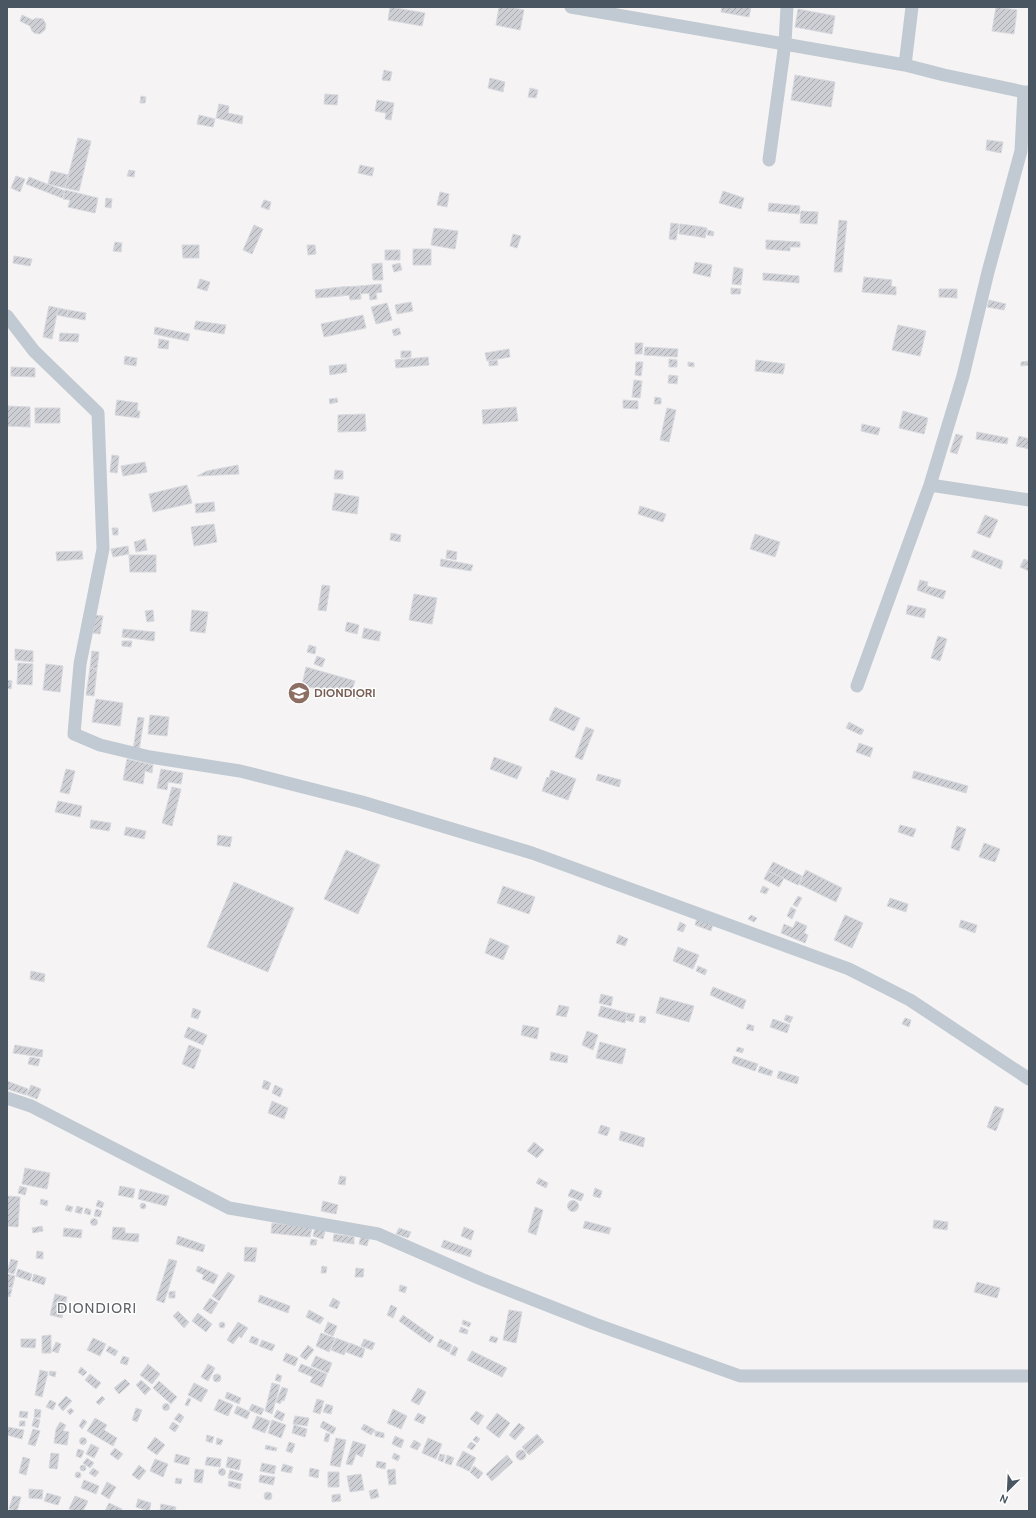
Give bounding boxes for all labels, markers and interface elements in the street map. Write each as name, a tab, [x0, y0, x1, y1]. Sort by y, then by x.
school or university icon: DIONDIORI	[286, 680, 312, 706]
place label: DIONDIORI	[314, 685, 376, 700]
district label: DIONDIORI	[57, 1299, 137, 1317]
north arrow	[988, 1470, 1028, 1510]
text: N	[998, 1491, 1010, 1507]

